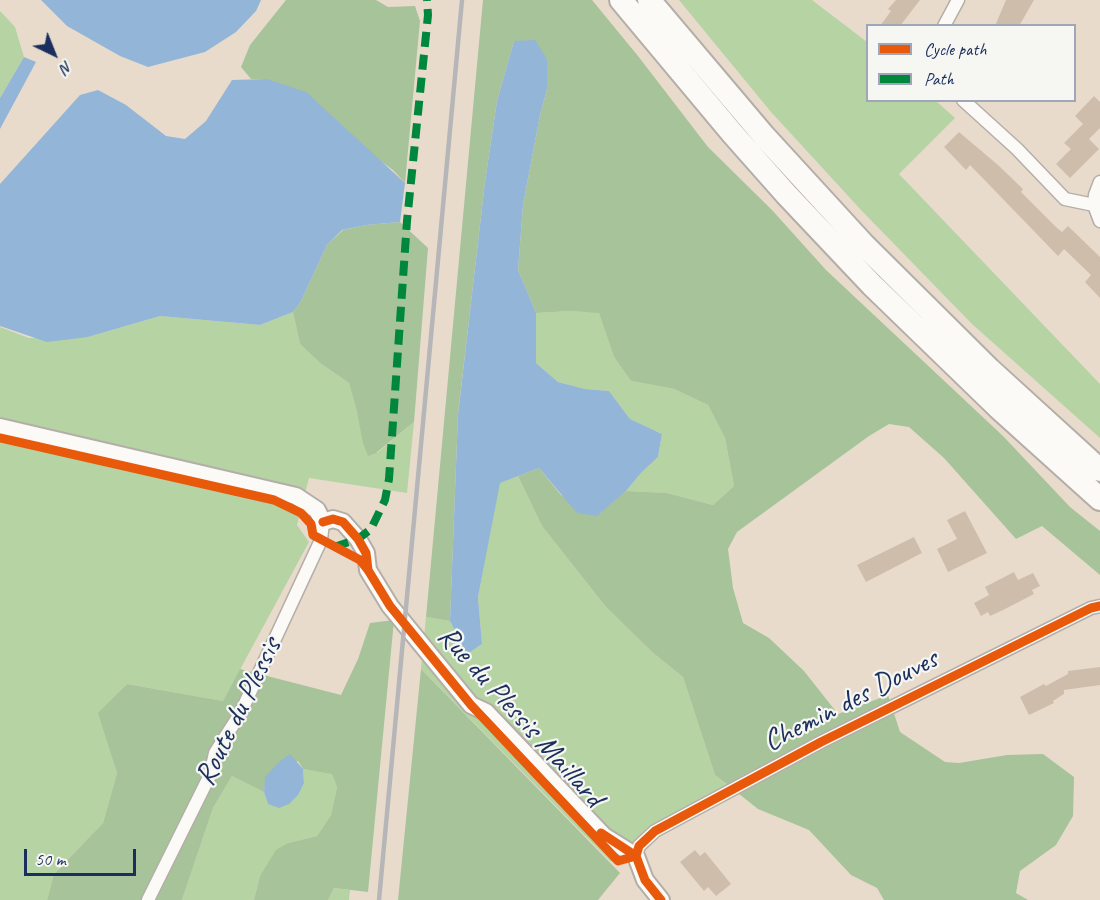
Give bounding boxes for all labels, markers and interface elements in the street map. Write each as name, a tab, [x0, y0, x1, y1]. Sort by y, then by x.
north arrow	[24, 24, 84, 84]
legend	[866, 24, 1076, 102]
text: Cycle path	[924, 38, 986, 60]
text: N	[56, 56, 77, 78]
text: Path	[924, 68, 954, 90]
street label: Rue du Plessis Maillard	[429, 619, 611, 815]
street label: Route du Plessis	[188, 632, 290, 792]
street label: Chemin des Douves	[758, 642, 944, 760]
scale bar	[27, 837, 140, 875]
text: 50 m	[35, 848, 66, 870]

